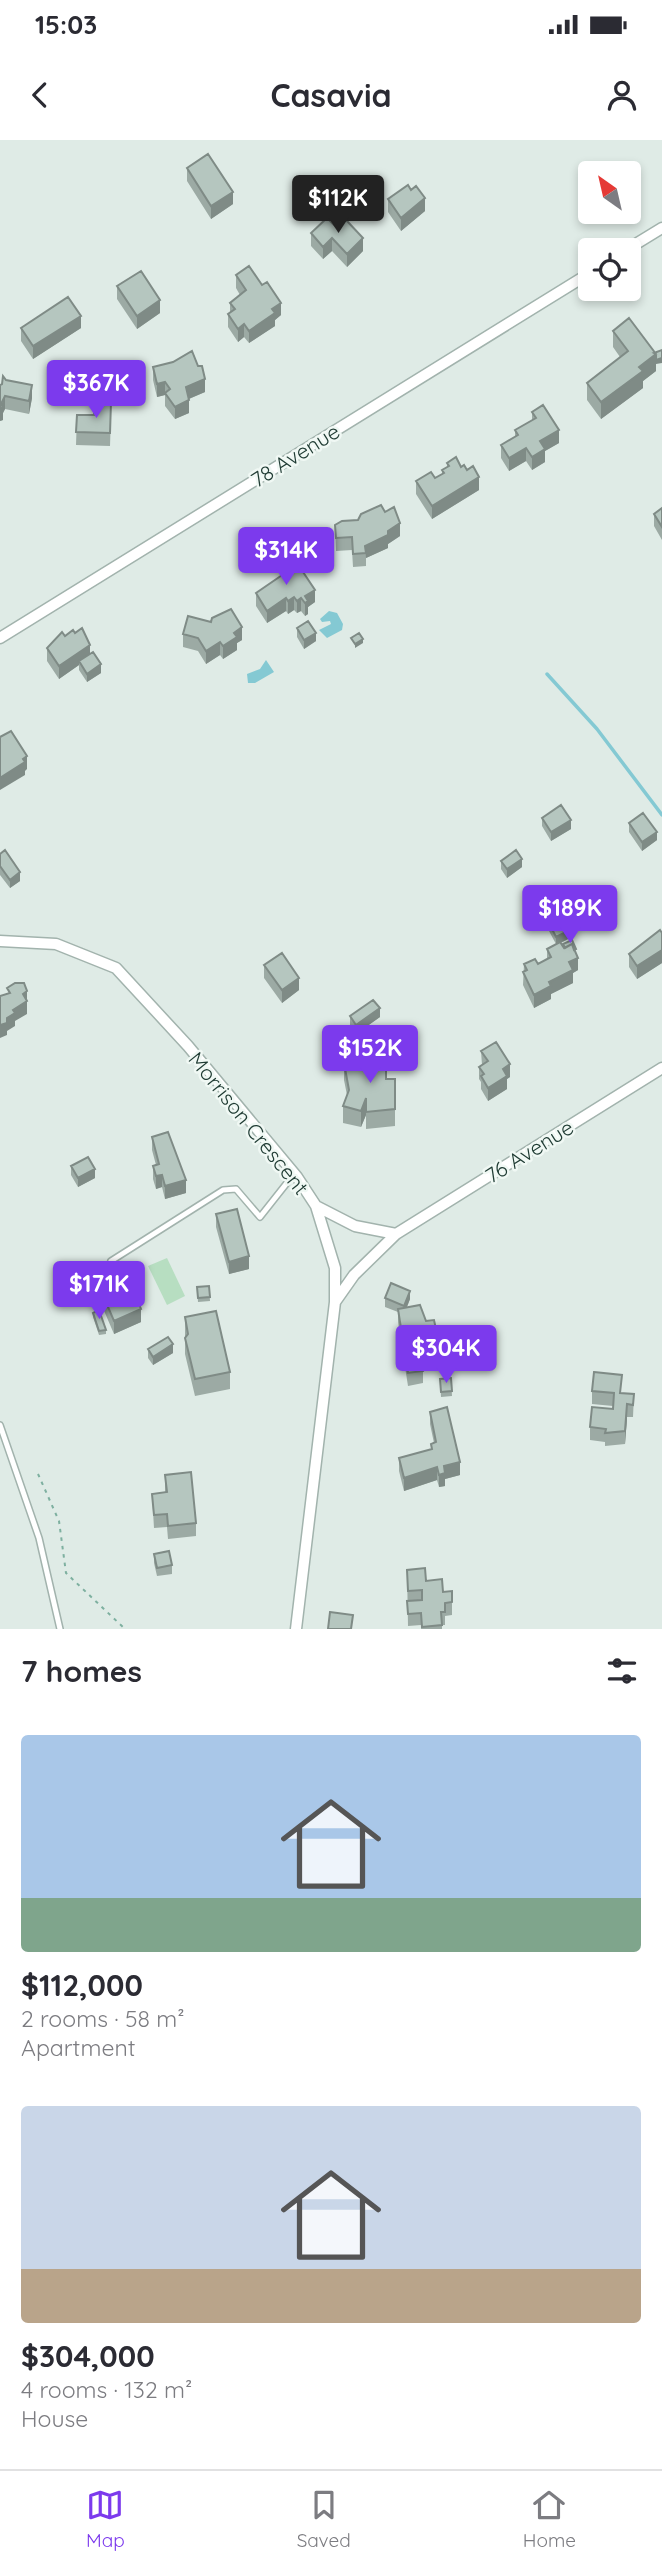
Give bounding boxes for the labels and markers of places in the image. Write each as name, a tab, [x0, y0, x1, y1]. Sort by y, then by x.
pin: $112K	[289, 176, 387, 235]
pin: $367K	[47, 360, 145, 420]
pin: $314K	[237, 528, 335, 587]
pin: $189K	[521, 886, 619, 945]
pin: $152K	[321, 1026, 419, 1085]
pin: $171K	[50, 1262, 148, 1321]
pin: $304K	[397, 1326, 495, 1385]

